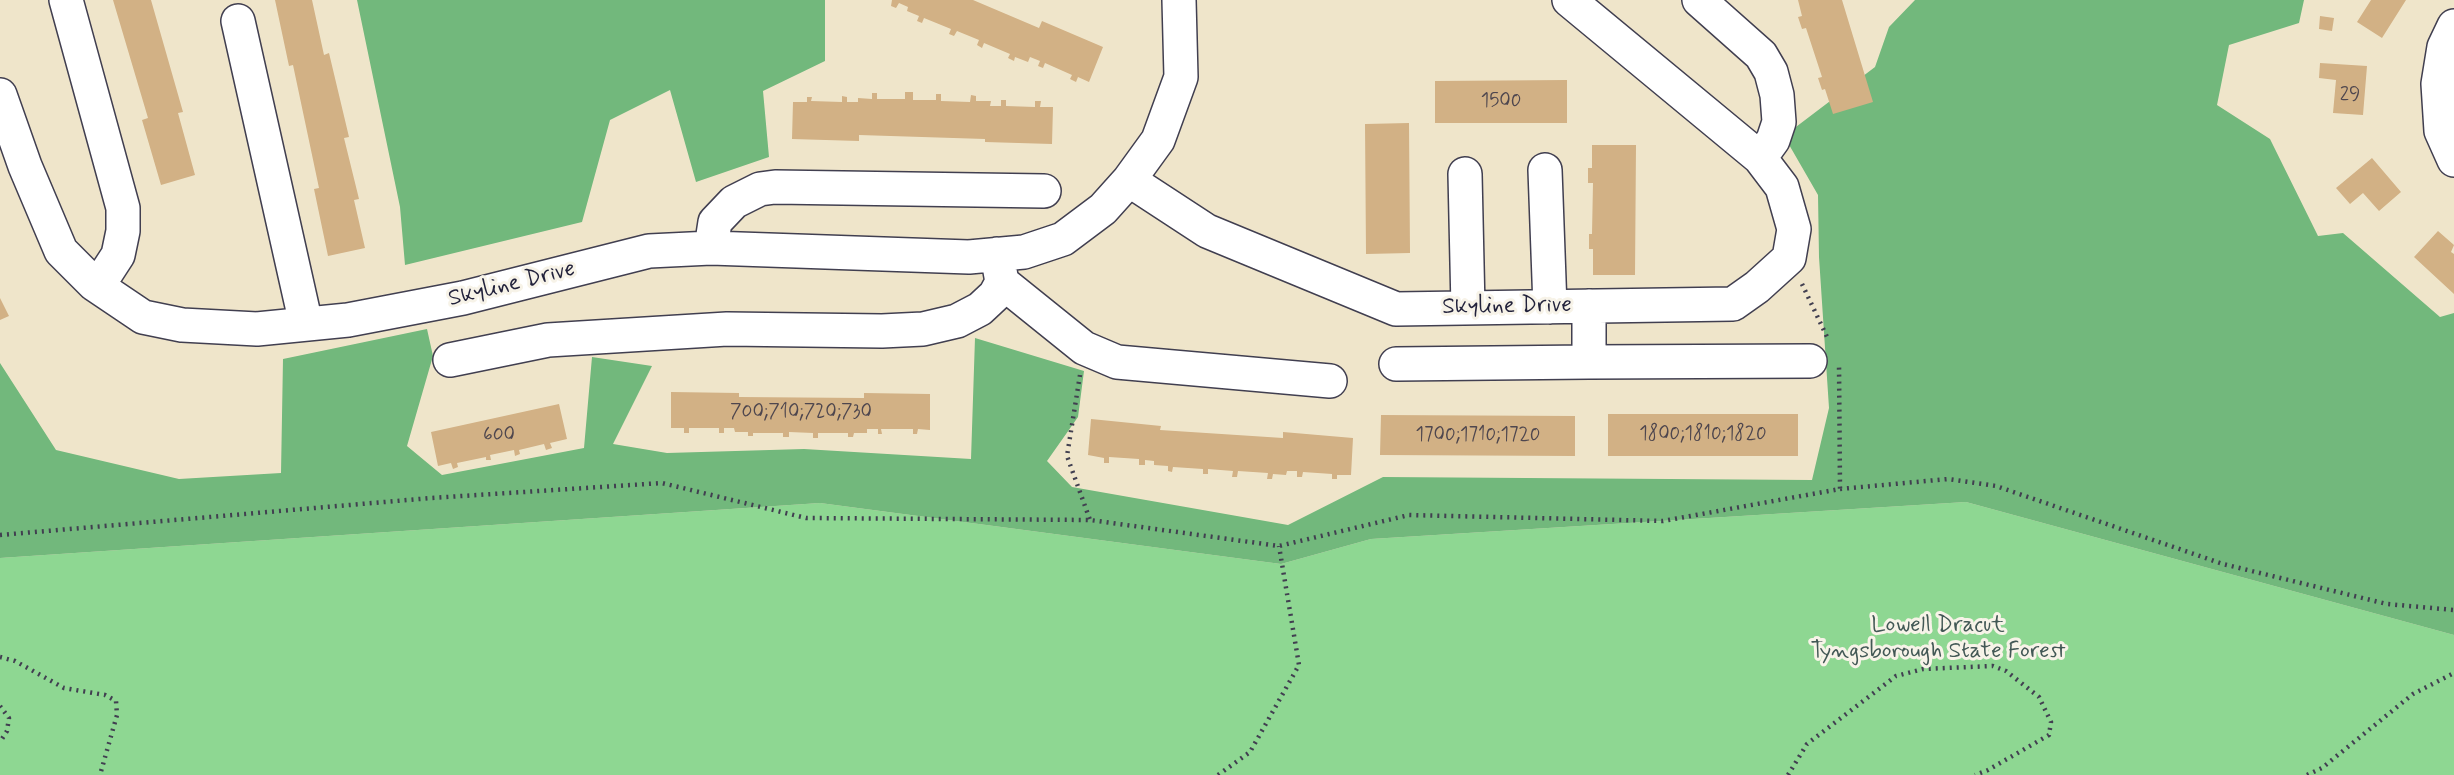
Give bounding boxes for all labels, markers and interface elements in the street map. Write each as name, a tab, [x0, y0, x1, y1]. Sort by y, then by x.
house number: 29	[2340, 85, 2360, 107]
house number: 1500	[1481, 91, 1521, 113]
street label: Skyline Drive	[446, 256, 578, 314]
street label: Skyline Drive	[1442, 292, 1572, 322]
house number: 700;710;720;730	[730, 402, 872, 424]
house number: 1800;1810;1820	[1639, 424, 1767, 446]
house number: 600	[483, 425, 515, 447]
house number: 1700;1710;1720	[1416, 425, 1540, 447]
park label: Lowell Dracut Tyngsborough State Forest	[1810, 612, 2066, 666]

